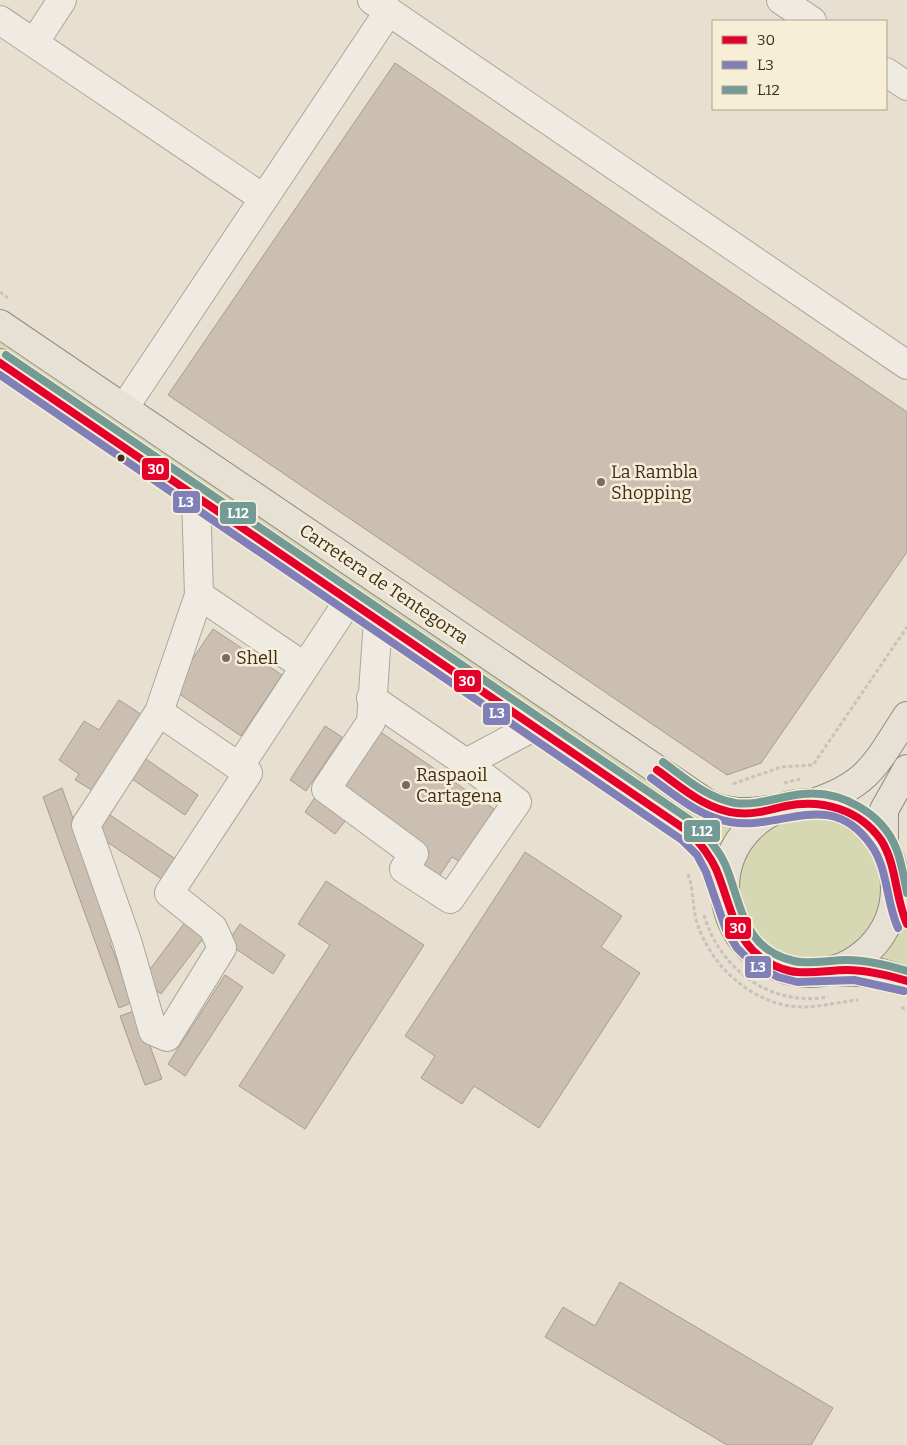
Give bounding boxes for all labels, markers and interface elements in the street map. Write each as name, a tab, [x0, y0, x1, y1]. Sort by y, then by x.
legend	[712, 20, 887, 110]
text: 30	[757, 31, 775, 49]
text: L3	[757, 56, 774, 74]
text: L12	[757, 81, 780, 99]
unlabelled marker	[116, 453, 126, 463]
line badge: 30	[141, 457, 170, 481]
text: 30	[148, 461, 165, 478]
place label: La Rambla Shopping	[611, 461, 698, 504]
marker: La Rambla Shopping	[595, 476, 607, 488]
line badge: L3	[172, 490, 201, 514]
text: L3	[178, 494, 194, 511]
line badge: L12	[219, 501, 257, 525]
text: L12	[227, 505, 249, 522]
street label: Carretera de Tentegorra	[295, 519, 473, 649]
place label: Shell	[236, 647, 278, 669]
marker: Shell	[220, 652, 232, 664]
line badge: 30	[453, 669, 482, 693]
text: 30	[459, 673, 476, 690]
line badge: L3	[482, 702, 511, 726]
text: L3	[489, 705, 505, 722]
place label: Raspaoil Cartagena	[416, 764, 502, 807]
marker: Raspaoil Cartagena	[400, 779, 412, 791]
line badge: L12	[683, 819, 721, 843]
text: L12	[691, 823, 713, 840]
line badge: 30	[724, 916, 752, 940]
text: 30	[730, 920, 747, 937]
line badge: L3	[744, 955, 772, 979]
text: L3	[750, 959, 766, 976]

